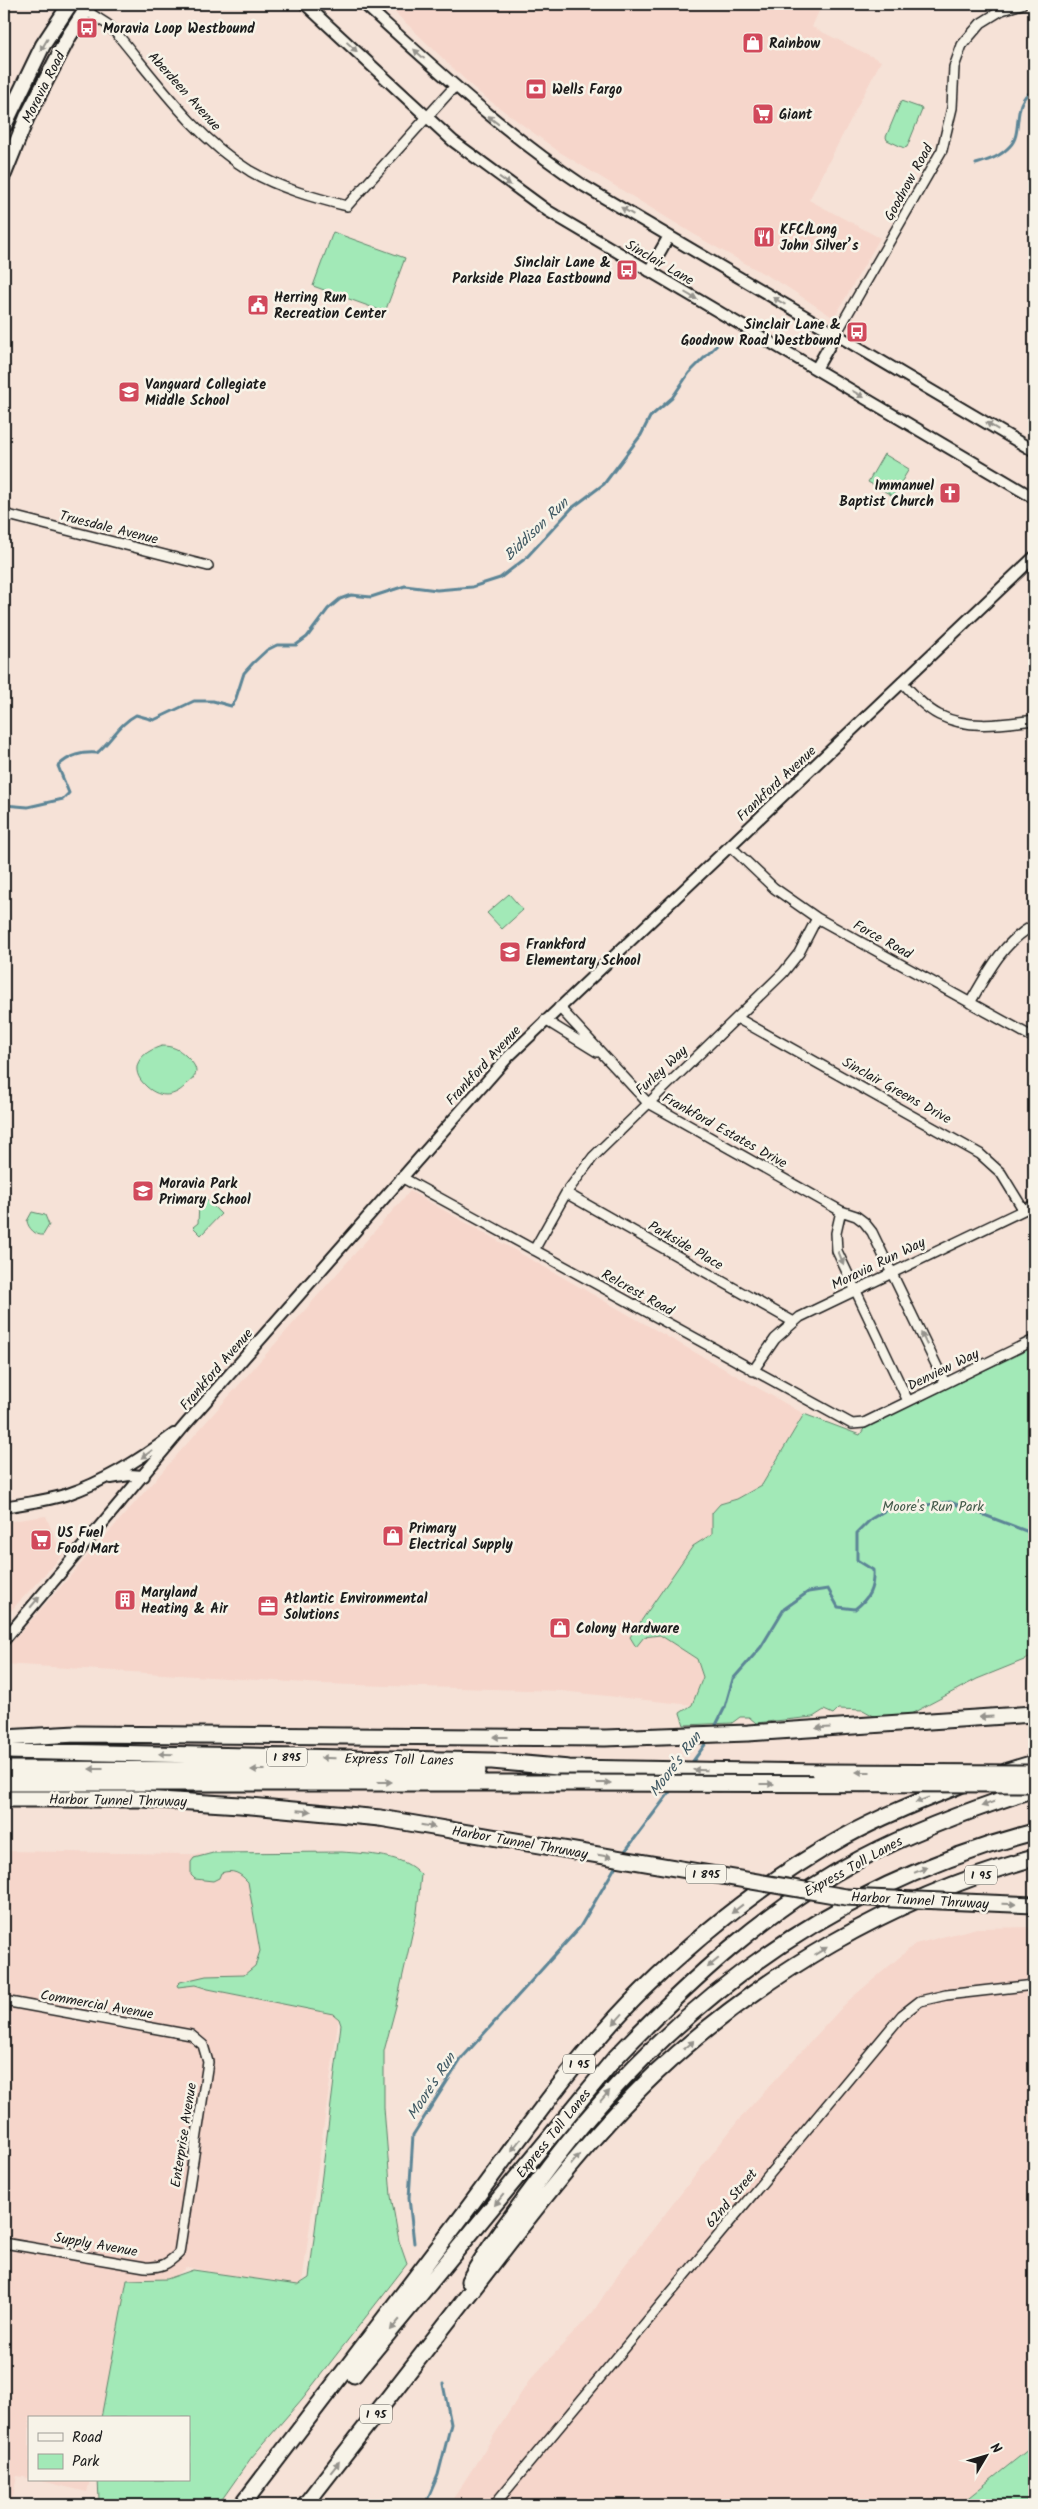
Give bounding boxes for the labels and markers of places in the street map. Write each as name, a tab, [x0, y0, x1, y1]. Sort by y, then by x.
bus stop icon: Moravia Loop Westbound	[75, 16, 99, 40]
place label: Moravia Loop Westbound	[103, 18, 255, 40]
shop icon: Rainbow	[741, 31, 765, 55]
place label: Rainbow	[769, 33, 821, 55]
bank icon: Wells Fargo	[524, 77, 548, 101]
place label: Wells Fargo	[552, 79, 623, 101]
supermarket icon: Giant	[751, 102, 775, 126]
place label: Giant	[779, 104, 813, 126]
place label: KFC/Long John Silver’s	[780, 219, 859, 257]
restaurant icon: KFC/Long John Silver’s	[752, 225, 776, 249]
place label: Sinclair Lane & Parkside Plaza Eastbound	[452, 252, 611, 290]
bus stop icon: Sinclair Lane & Parkside Plaza Eastbound	[615, 258, 639, 282]
place label: Herring Run Recreation Center	[274, 287, 387, 325]
public building icon: Herring Run Recreation Center	[246, 293, 270, 317]
place label: Sinclair Lane & Goodnow Road Westbound	[681, 314, 841, 352]
bus stop icon: Sinclair Lane & Goodnow Road Westbound	[845, 320, 869, 344]
place label: Vanguard Collegiate Middle School	[145, 374, 266, 412]
school or university icon: Vanguard Collegiate Middle School	[117, 380, 141, 404]
place label: Immanuel Baptist Church	[839, 475, 934, 513]
church icon: Immanuel Baptist Church	[938, 481, 962, 505]
place label: Frankford Elementary School	[526, 934, 641, 972]
school or university icon: Frankford Elementary School	[498, 940, 522, 964]
place label: Moravia Park Primary School	[159, 1173, 251, 1211]
school or university icon: Moravia Park Primary School	[131, 1179, 155, 1203]
place label: Primary Electrical Supply	[409, 1518, 514, 1556]
place label: US Fuel Food Mart	[57, 1522, 120, 1560]
shop icon: Primary Electrical Supply	[381, 1524, 405, 1548]
supermarket icon: US Fuel Food Mart	[29, 1528, 53, 1552]
place label: Maryland Heating & Air	[141, 1582, 229, 1620]
building icon: Maryland Heating & Air	[113, 1588, 137, 1612]
place label: Atlantic Environmental Solutions	[284, 1588, 428, 1626]
office icon: Atlantic Environmental Solutions	[256, 1594, 280, 1618]
shop icon: Colony Hardware	[548, 1616, 572, 1640]
place label: Colony Hardware	[576, 1618, 680, 1640]

